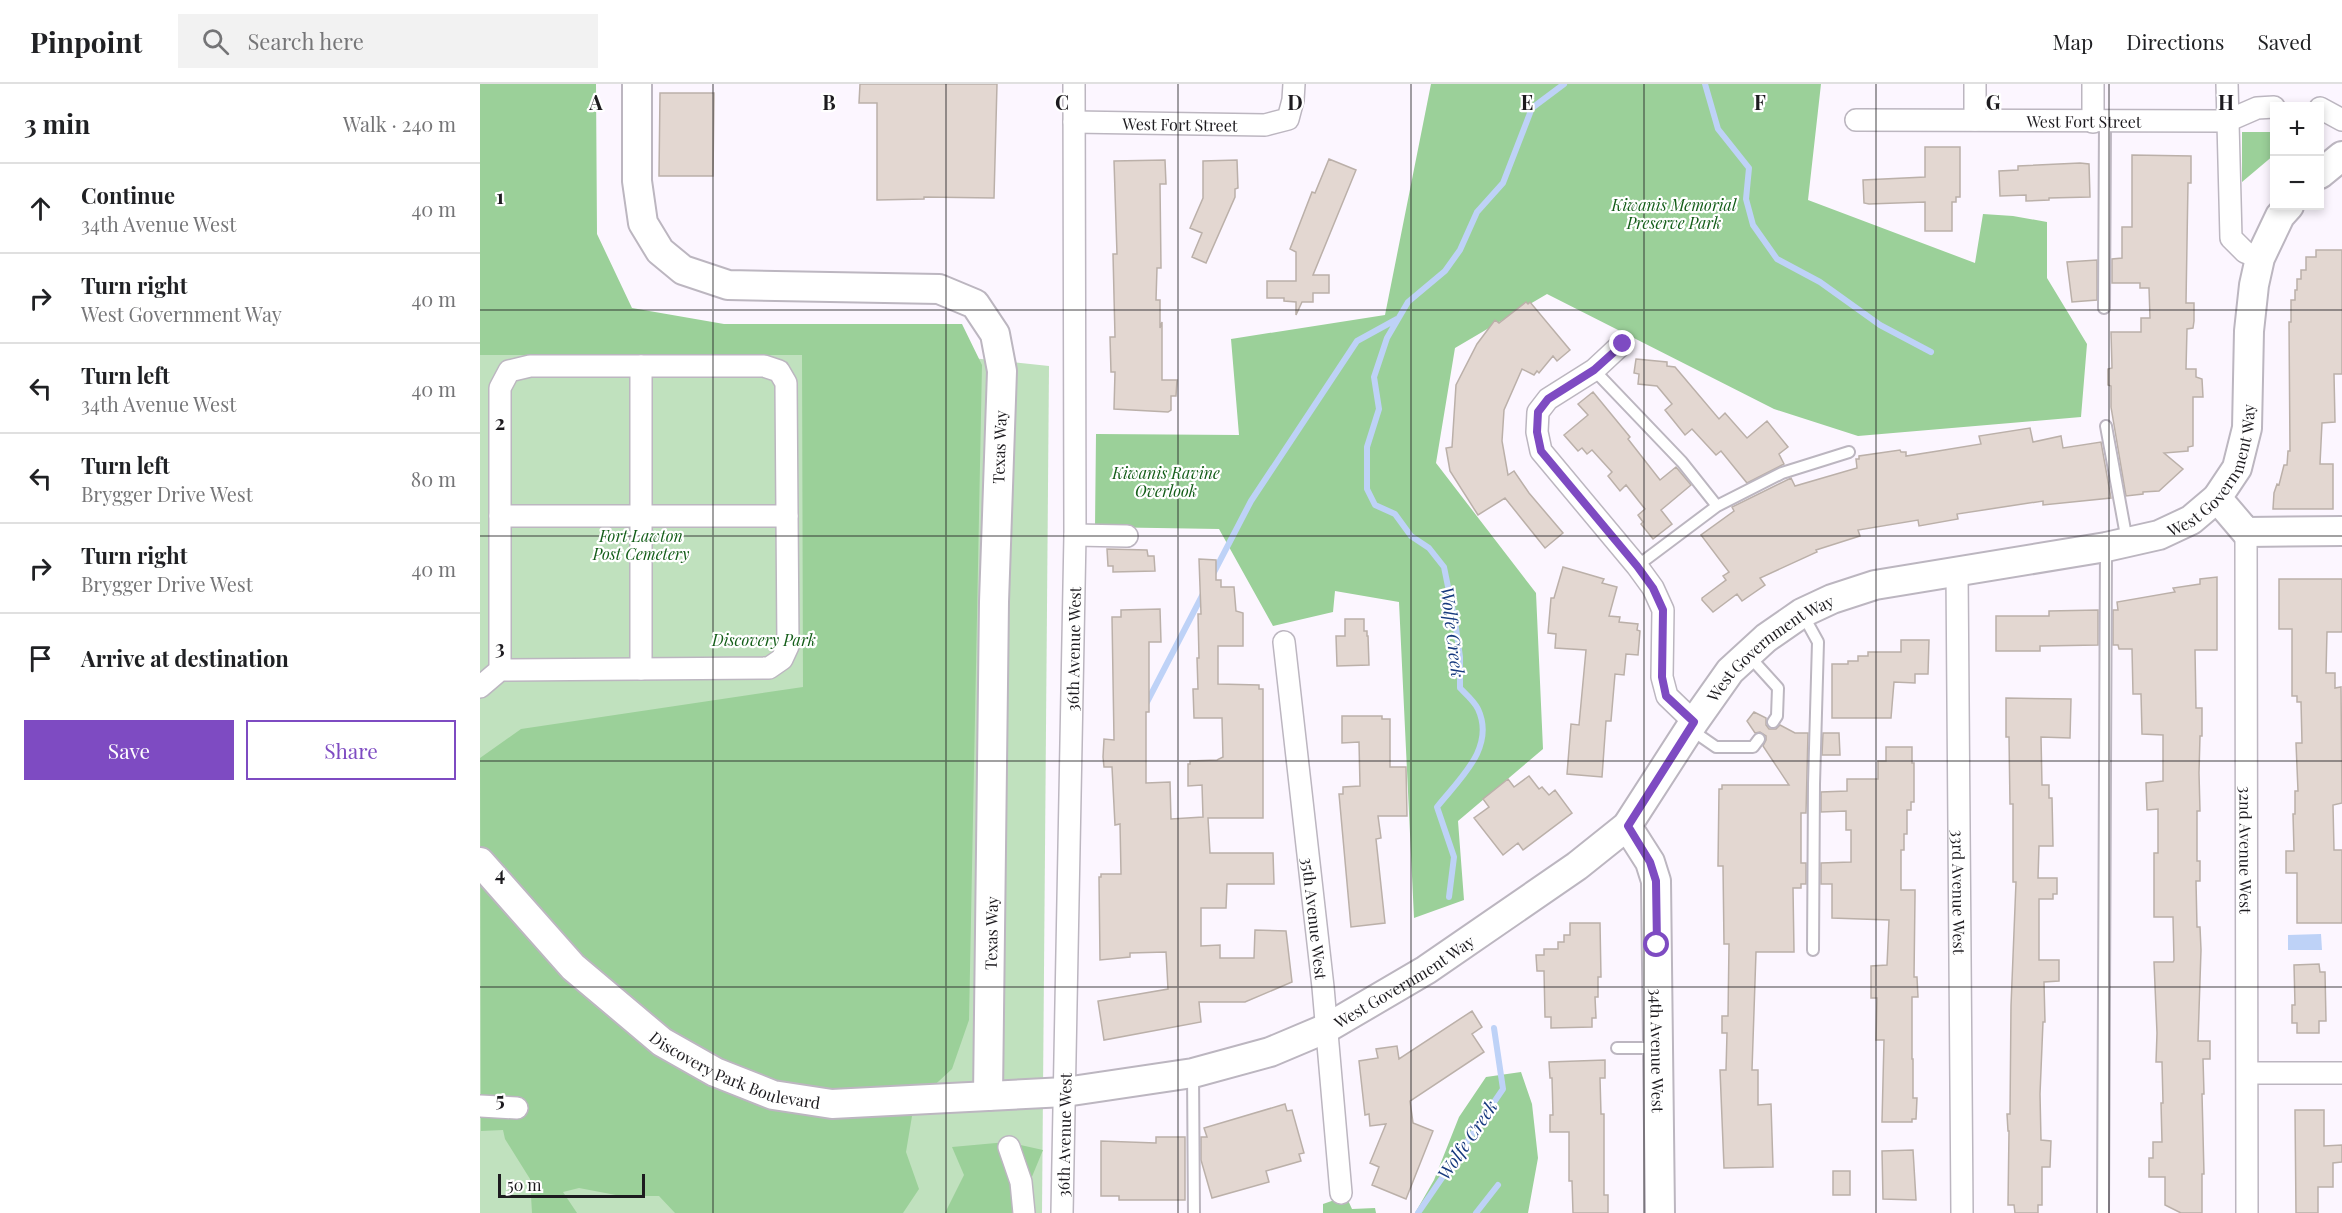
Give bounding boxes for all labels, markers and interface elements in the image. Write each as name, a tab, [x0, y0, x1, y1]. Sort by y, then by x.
search box	[178, 14, 598, 68]
text: Pinpoint	[30, 23, 142, 60]
icon: search	[199, 25, 232, 58]
text: Search here	[247, 26, 364, 56]
text: Map	[2052, 27, 2093, 55]
text: Directions	[2126, 27, 2224, 55]
text: Saved	[2257, 27, 2312, 55]
text: A	[588, 88, 603, 115]
text: B	[822, 88, 836, 115]
text: C	[1055, 88, 1069, 115]
text: D	[1287, 88, 1303, 115]
text: E	[1521, 88, 1533, 115]
text: F	[1754, 88, 1766, 115]
text: G	[1986, 88, 2001, 115]
text: H	[2218, 88, 2234, 115]
map controls	[2270, 102, 2324, 210]
button: +	[2270, 102, 2324, 156]
text: 3 min	[24, 106, 90, 141]
text: Walk · 240 m	[343, 110, 456, 137]
street label: West Fort Street	[2025, 110, 2142, 131]
street label: West Fort Street	[1121, 112, 1238, 135]
button: −	[2270, 156, 2324, 210]
text: Continue	[81, 180, 175, 210]
text: 1	[496, 182, 504, 209]
icon: ahead	[24, 192, 57, 225]
park label: Kiwanis Memorial Preserve Park	[1611, 194, 1737, 233]
text: 40 m	[411, 195, 456, 222]
text: 34th Avenue West	[81, 210, 236, 237]
text: Turn right	[81, 270, 187, 300]
icon: right	[24, 282, 57, 315]
text: 40 m	[411, 285, 456, 312]
text: West Government Way	[81, 300, 282, 327]
route end	[1609, 330, 1635, 356]
text: Turn left	[81, 360, 170, 390]
icon: left	[24, 372, 57, 405]
text: 40 m	[411, 375, 456, 402]
text: 34th Avenue West	[81, 390, 236, 417]
street label: West Government Way	[2163, 404, 2258, 541]
text: 2	[495, 408, 505, 435]
street label: Texas Way	[987, 410, 1011, 484]
text: Turn left	[81, 450, 170, 480]
icon: left	[24, 462, 57, 495]
park label: Kiwanis Ravine Overlook	[1111, 462, 1220, 501]
text: 80 m	[411, 465, 456, 492]
text: Brygger Drive West	[81, 480, 253, 507]
park label: Fort Lawton Post Cemetery	[592, 525, 690, 564]
text: Turn right	[81, 540, 187, 570]
icon: right	[24, 552, 57, 585]
text: 40 m	[411, 555, 456, 582]
text: Brygger Drive West	[81, 570, 253, 597]
water label: Wolfe Creek	[1436, 585, 1470, 679]
street label: 36th Avenue West	[1061, 586, 1085, 712]
street label: West Government Way	[1701, 589, 1837, 706]
park label: Discovery Park	[711, 629, 816, 650]
text: 3	[495, 633, 505, 660]
icon: arrive	[24, 642, 57, 675]
text: Arrive at destination	[81, 643, 289, 673]
button: Save	[24, 720, 234, 780]
button: Share	[246, 720, 456, 780]
street label: 32nd Avenue West	[2236, 786, 2257, 914]
street label: 33rd Avenue West	[1949, 830, 1970, 955]
street label: 35th Avenue West	[1298, 856, 1333, 981]
text: 4	[495, 859, 505, 886]
street label: Texas Way	[980, 896, 1002, 970]
street label: West Government Way	[1329, 930, 1478, 1033]
route start	[1643, 931, 1669, 957]
street label: 34th Avenue West	[1647, 988, 1669, 1113]
street label: Discovery Park Boulevard	[646, 1026, 822, 1113]
street label: 36th Avenue West	[1052, 1072, 1075, 1198]
text: 5	[495, 1085, 505, 1112]
water label: Wolfe Creek	[1432, 1095, 1502, 1185]
scale bar	[498, 1171, 645, 1198]
text: 50 m	[507, 1174, 541, 1195]

